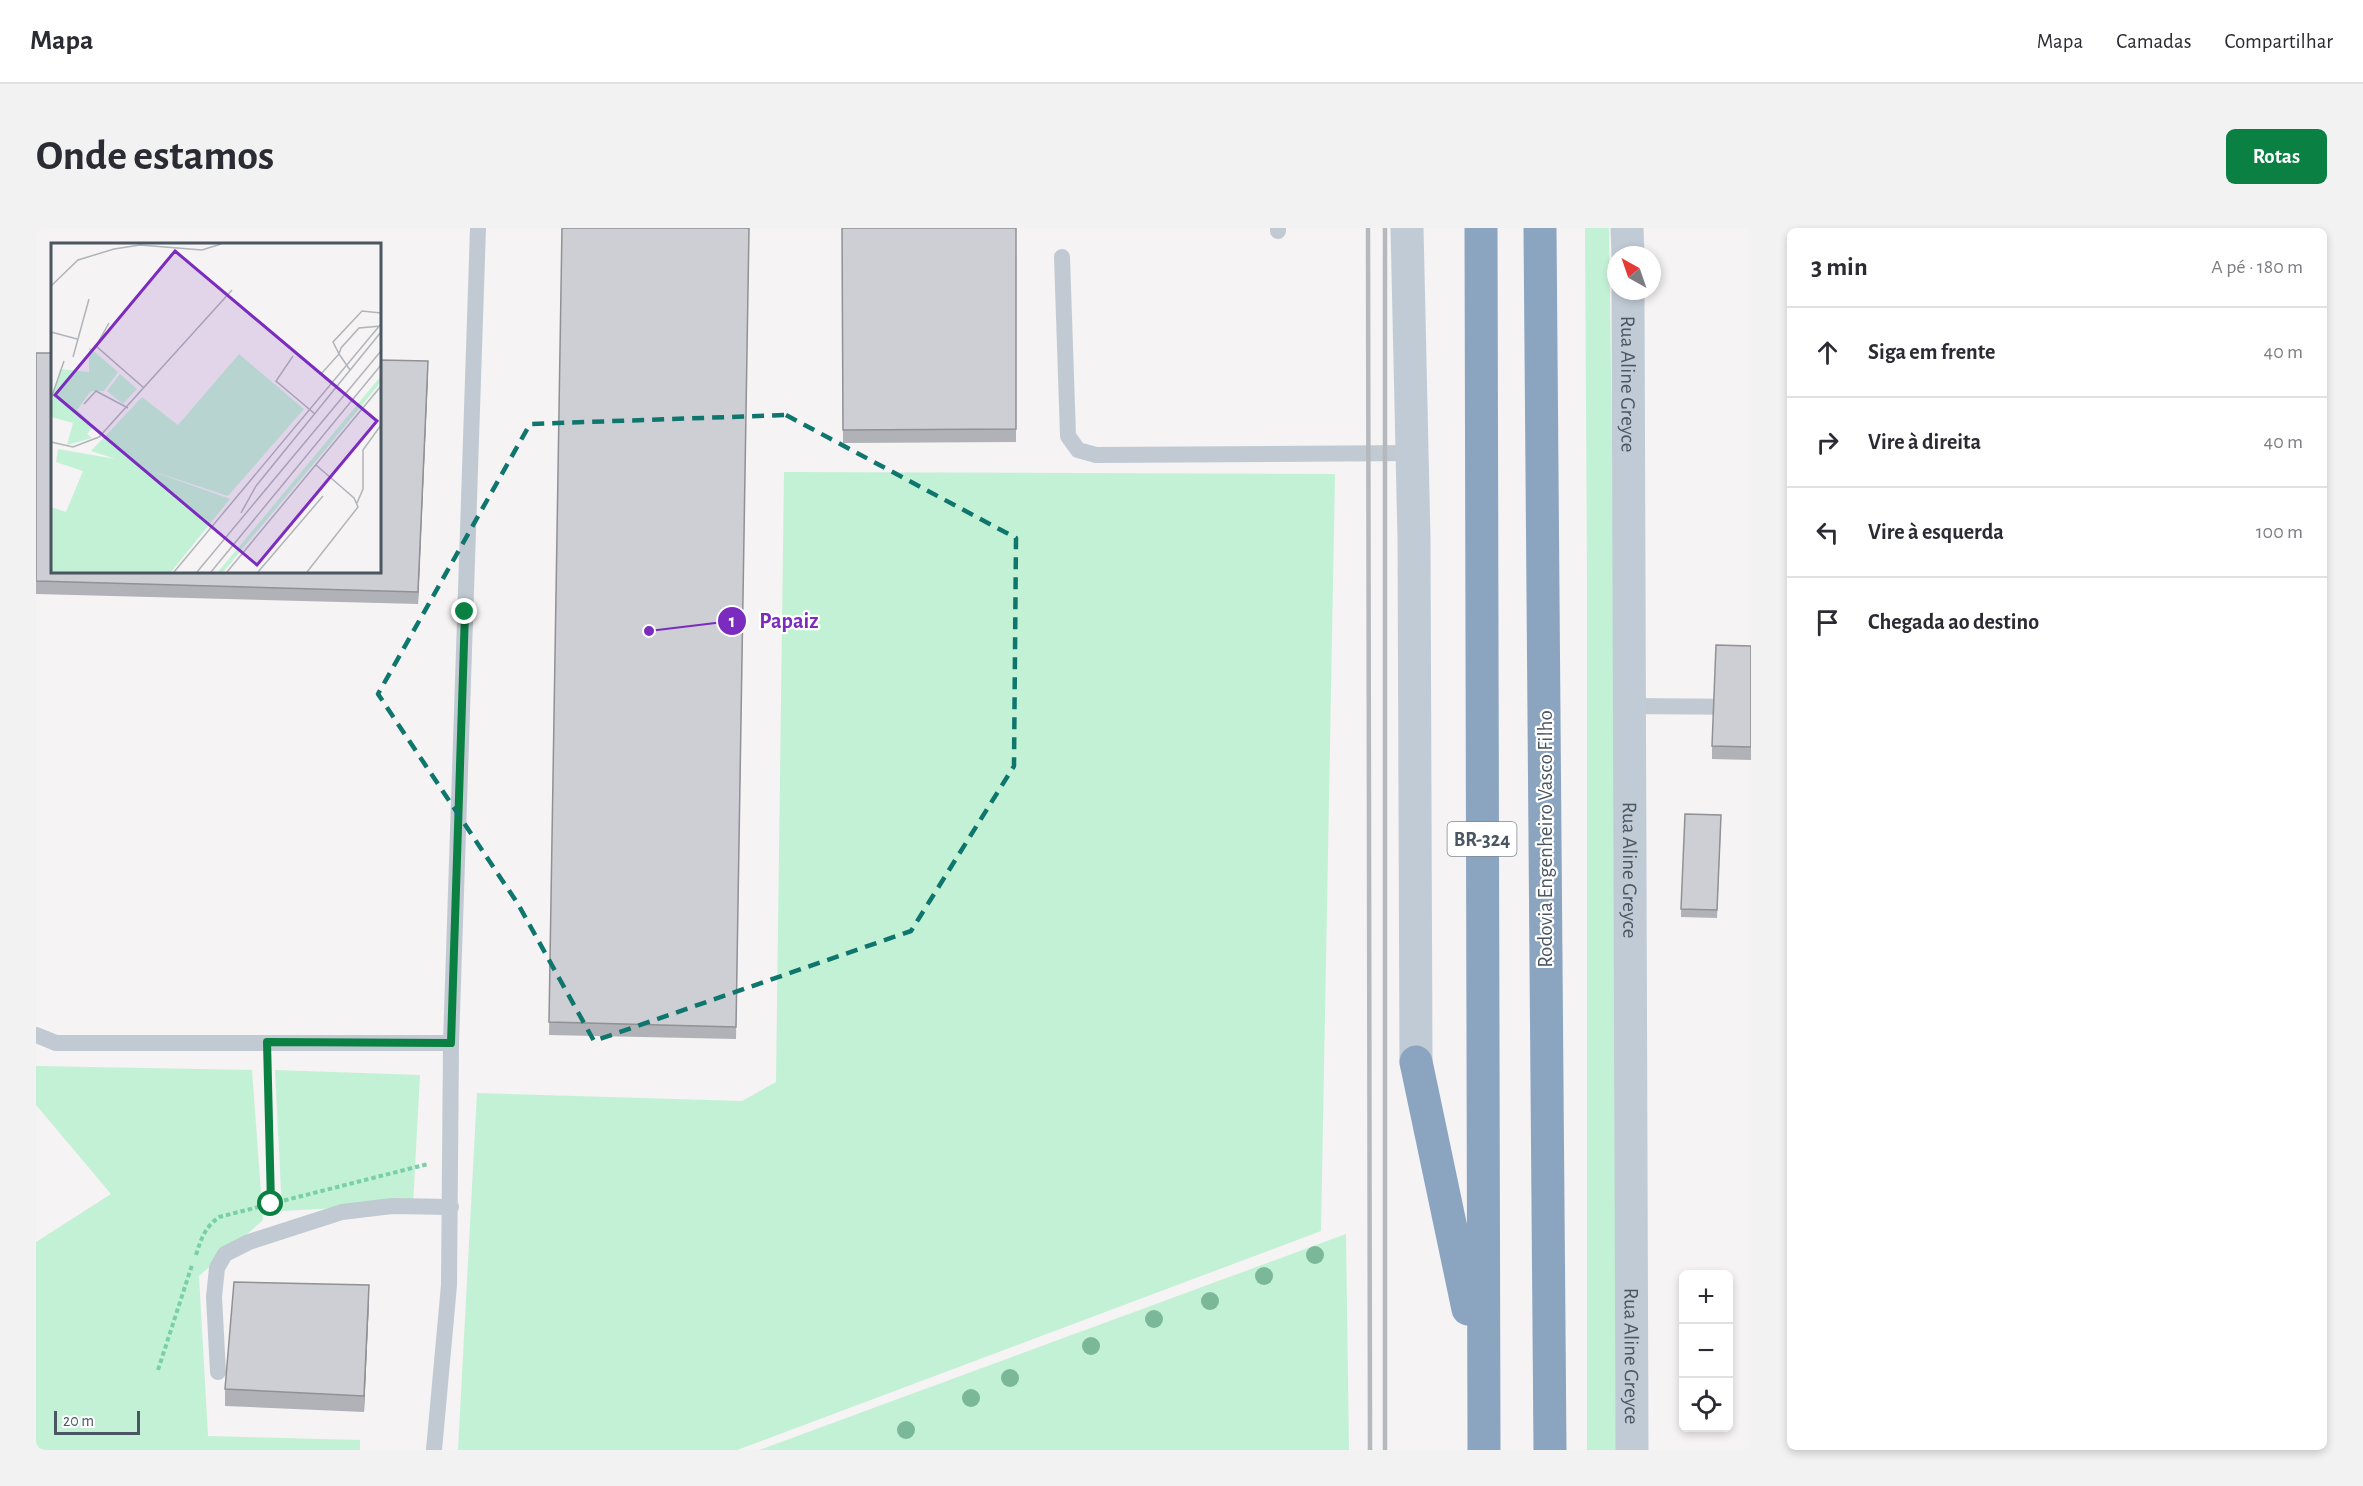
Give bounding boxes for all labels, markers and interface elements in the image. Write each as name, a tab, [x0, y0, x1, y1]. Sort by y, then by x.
text: Mapa	[30, 27, 93, 55]
text: Mapa	[2037, 31, 2083, 52]
text: Camadas	[2116, 31, 2191, 52]
text: Compartilhar	[2224, 31, 2333, 52]
button: Rotas	[2226, 129, 2327, 184]
text: Onde estamos	[36, 135, 274, 177]
inset map	[51, 243, 381, 573]
north arrow	[1607, 246, 1661, 300]
text: 3 min	[1811, 254, 1868, 280]
text: A pé · 180 m	[2211, 257, 2303, 277]
street label: Rua Aline Greyce	[1617, 316, 1639, 452]
icon: ahead	[1811, 336, 1844, 369]
text: Siga em frente	[1868, 341, 1995, 363]
text: 40 m	[2264, 342, 2303, 362]
icon: right	[1811, 426, 1844, 459]
text: Vire à direita	[1868, 431, 1981, 453]
text: 40 m	[2264, 432, 2303, 452]
icon: left	[1811, 516, 1844, 549]
text: Vire à esquerda	[1868, 521, 2004, 543]
text: 100 m	[2256, 522, 2303, 542]
route end	[451, 598, 477, 624]
callout: Papaiz	[717, 601, 831, 641]
icon: arrive	[1811, 606, 1844, 639]
text: Papaiz	[759, 610, 819, 632]
text: Chegada ao destino	[1868, 611, 2039, 633]
text: 1	[729, 613, 735, 631]
street label: Rodovia Engenheiro Vasco Filho	[1535, 710, 1556, 968]
street label: Rua Aline Greyce	[1619, 802, 1640, 938]
road number: BR-324	[1448, 822, 1516, 856]
route start	[257, 1190, 283, 1216]
map controls	[1679, 1270, 1733, 1432]
button: +	[1679, 1270, 1733, 1324]
street label: Rua Aline Greyce	[1620, 1288, 1642, 1424]
button: −	[1679, 1324, 1733, 1378]
button: locate	[1679, 1378, 1733, 1432]
scale bar	[54, 1408, 140, 1436]
text: 20 m	[63, 1413, 94, 1429]

